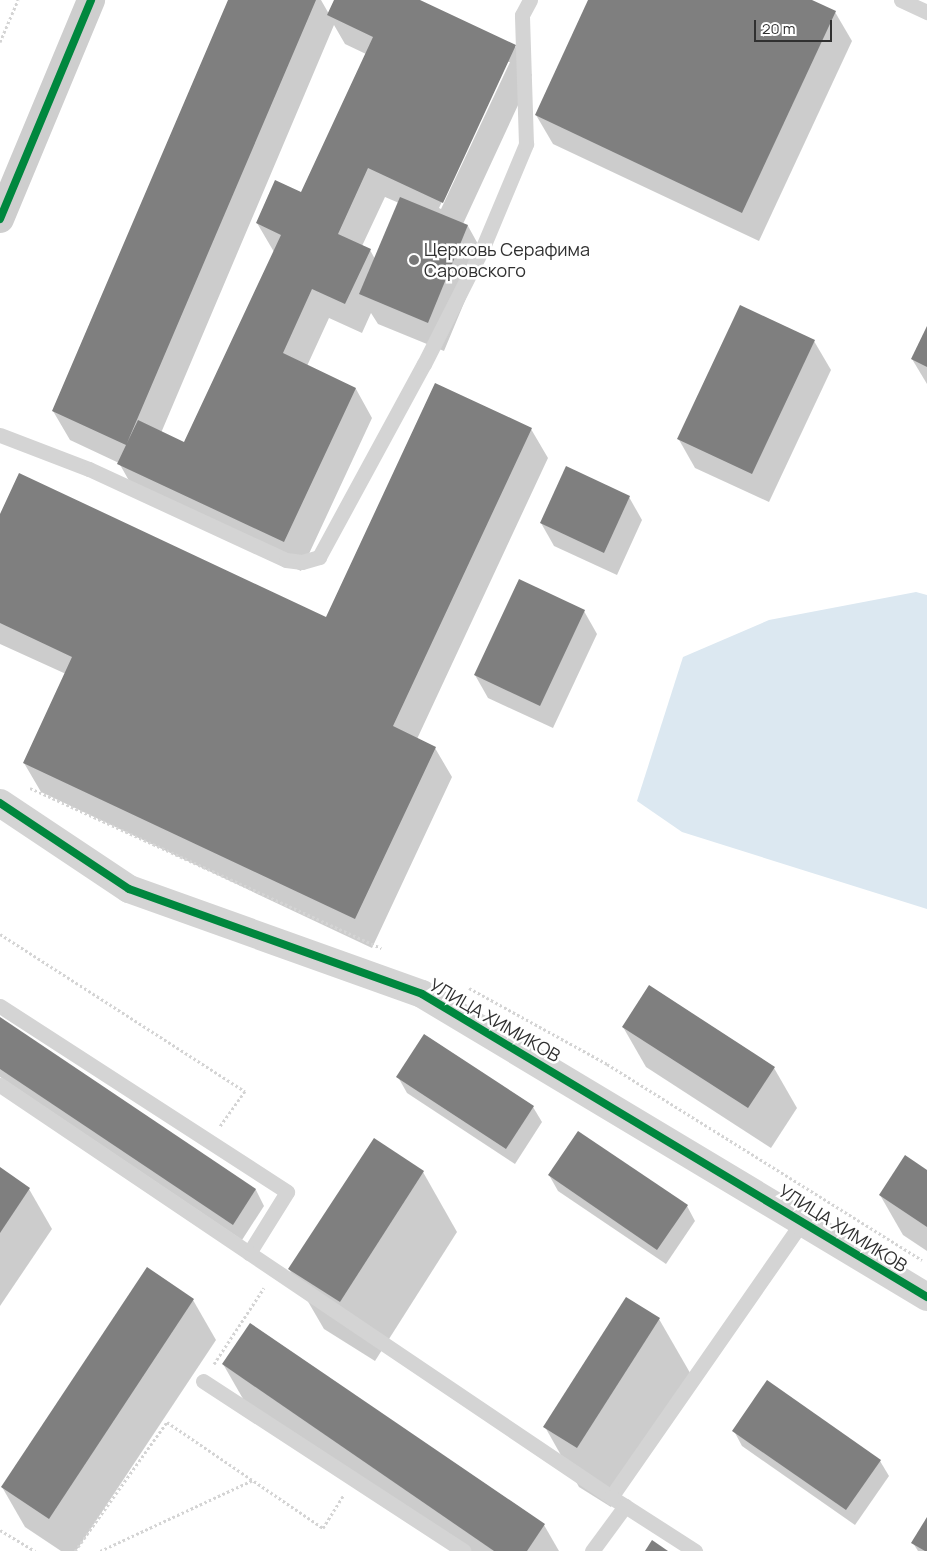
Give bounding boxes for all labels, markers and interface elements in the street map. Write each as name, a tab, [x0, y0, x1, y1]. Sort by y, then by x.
scale bar	[757, 10, 834, 42]
text: 20 m	[762, 18, 795, 39]
place label: Церковь Серафима Саровского	[424, 239, 590, 282]
marker: Церковь Серафима Саровского	[408, 254, 420, 266]
street label: УЛИЦА ХИМИКОВ	[426, 974, 564, 1066]
street label: УЛИЦА ХИМИКОВ	[775, 1180, 911, 1276]

